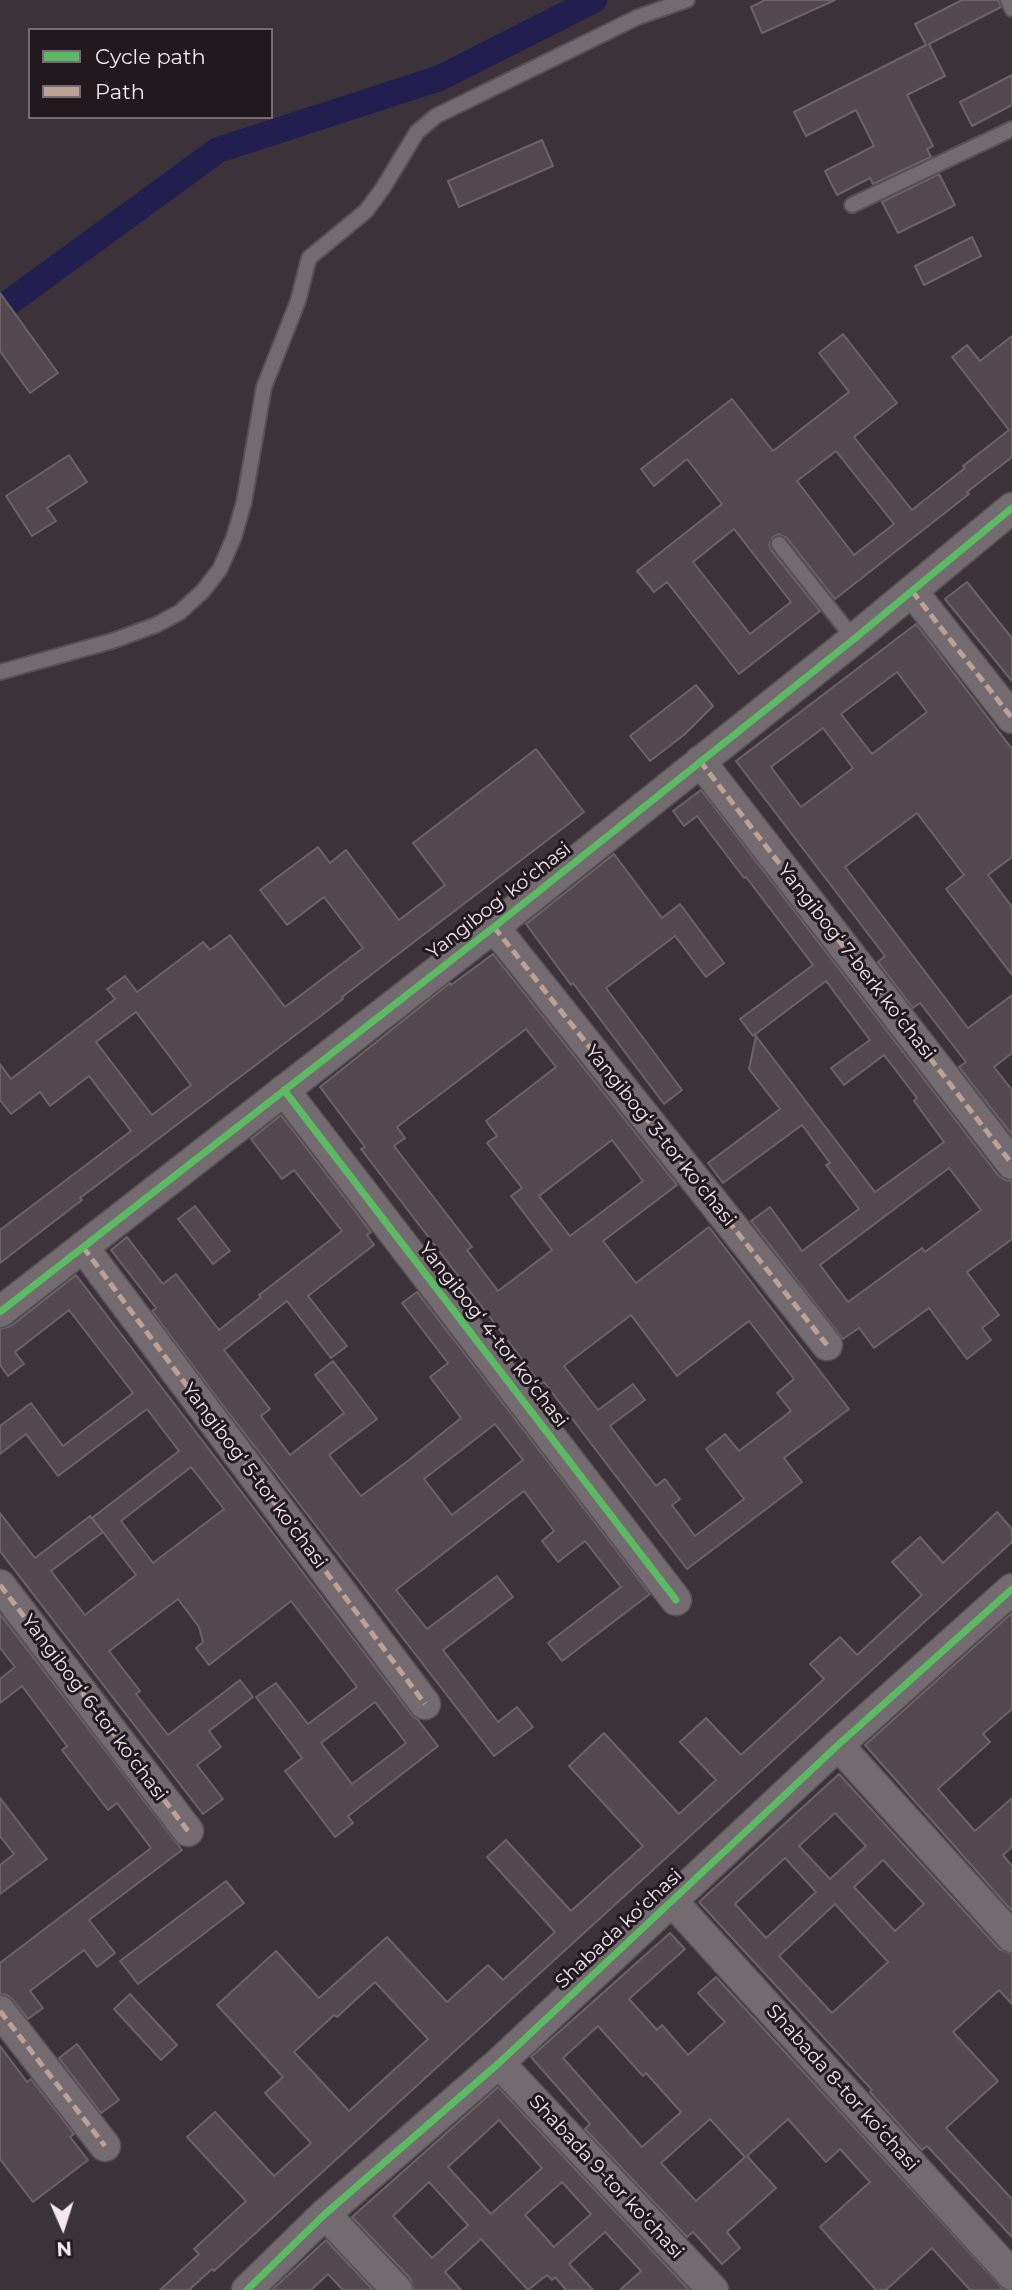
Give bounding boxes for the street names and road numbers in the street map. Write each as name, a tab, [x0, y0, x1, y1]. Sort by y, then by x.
street label: Yangibogʻ koʻchasi	[422, 838, 576, 964]
street label: Yangibogʻ 7-berk koʻchasi	[772, 860, 940, 1064]
street label: Yangibogʻ 3-tor koʻchasi	[580, 1041, 740, 1231]
street label: Yangibogʻ 4-tor koʻchasi	[414, 1238, 572, 1432]
street label: Yangibogʻ 5-tor koʻchasi	[177, 1379, 331, 1573]
street label: Yangibogʻ 6-tor koʻchasi	[16, 1610, 172, 1806]
street label: Shabada koʻchasi	[551, 1864, 687, 1994]
street label: Shabada 8-tor koʻchasi	[761, 2000, 923, 2176]
street label: Shabada 9-tor koʻchasi	[524, 2090, 688, 2264]

